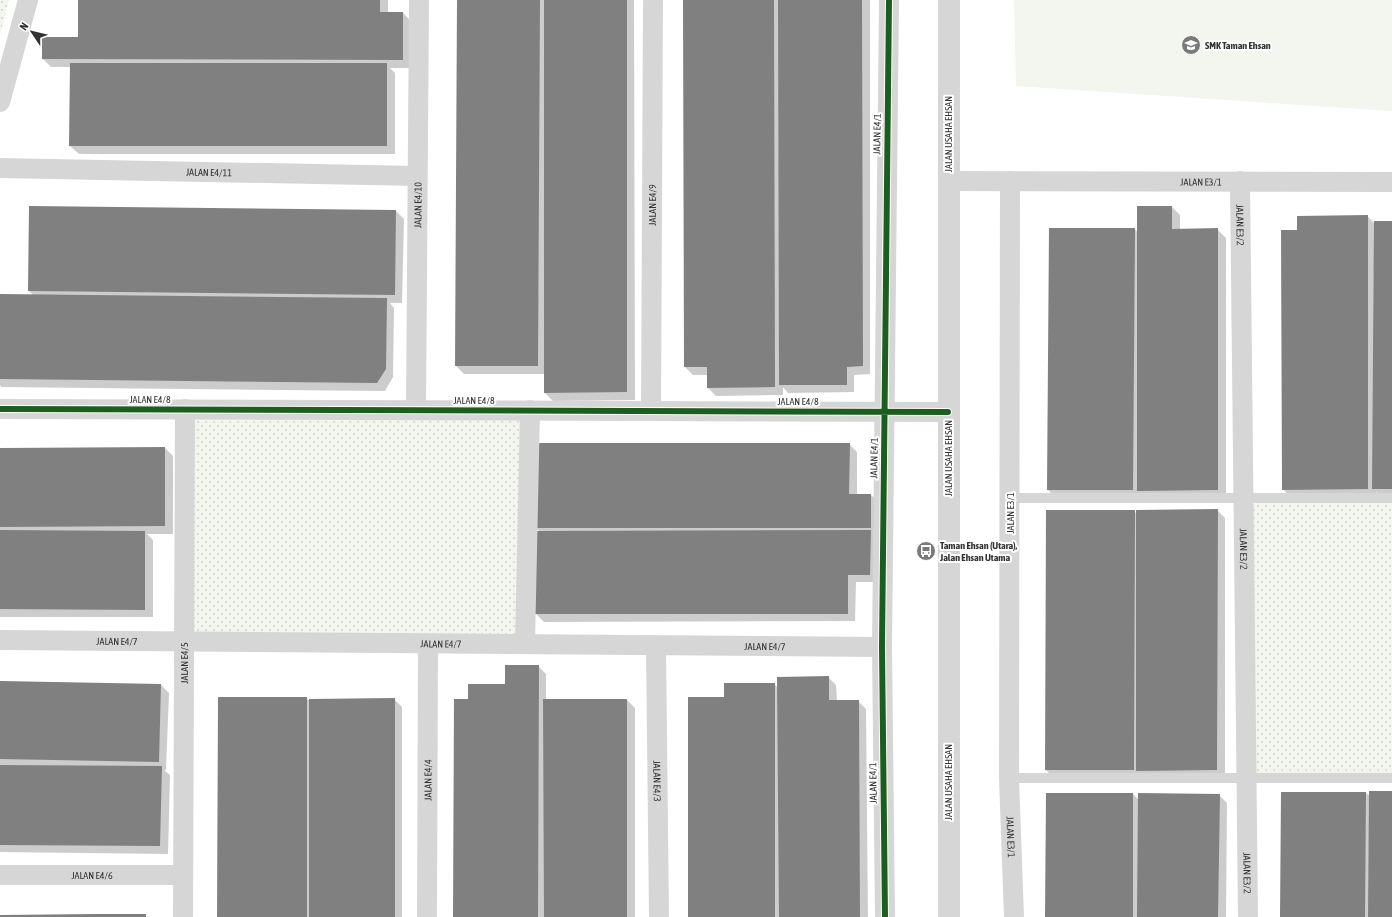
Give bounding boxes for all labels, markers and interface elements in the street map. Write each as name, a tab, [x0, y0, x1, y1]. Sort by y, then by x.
north arrow	[12, 12, 52, 52]
text: N	[17, 20, 31, 32]
school or university icon: SMK Taman Ehsan	[1180, 34, 1202, 56]
place label: SMK Taman Ehsan	[1205, 40, 1271, 51]
street label: JALAN USAHA EHSAN	[943, 96, 954, 172]
street label: JALAN E4/1	[871, 113, 883, 155]
street label: JALAN E4/11	[186, 166, 232, 178]
street label: JALAN E3/1	[1180, 176, 1222, 187]
street label: JALAN E4/10	[412, 182, 423, 228]
street label: JALAN E4/9	[646, 184, 658, 226]
street label: JALAN E3/2	[1235, 204, 1246, 246]
street label: JALAN E4/8	[129, 394, 171, 405]
street label: JALAN E4/8	[453, 395, 495, 406]
street label: JALAN E4/8	[777, 396, 819, 407]
street label: JALAN USAHA EHSAN	[943, 420, 954, 496]
street label: JALAN E4/1	[868, 437, 880, 479]
street label: JALAN E3/1	[1005, 492, 1016, 534]
street label: JALAN E3/2	[1238, 528, 1250, 570]
bus stop icon: Taman Ehsan (Utara), Jalan Ehsan Utama	[915, 540, 937, 562]
place label: Taman Ehsan (Utara), Jalan Ehsan Utama	[939, 540, 1018, 563]
street label: JALAN E4/7	[96, 635, 138, 647]
street label: JALAN E4/7	[420, 638, 462, 649]
street label: JALAN E4/7	[744, 640, 786, 652]
street label: JALAN E4/5	[178, 642, 190, 684]
street label: JALAN USAHA EHSAN	[943, 744, 954, 820]
street label: JALAN E4/4	[422, 759, 433, 801]
street label: JALAN E4/3	[652, 760, 663, 802]
street label: JALAN E4/1	[867, 762, 879, 804]
street label: JALAN E3/1	[1005, 816, 1017, 858]
street label: JALAN E3/2	[1242, 852, 1253, 894]
street label: JALAN E4/6	[71, 870, 113, 881]

